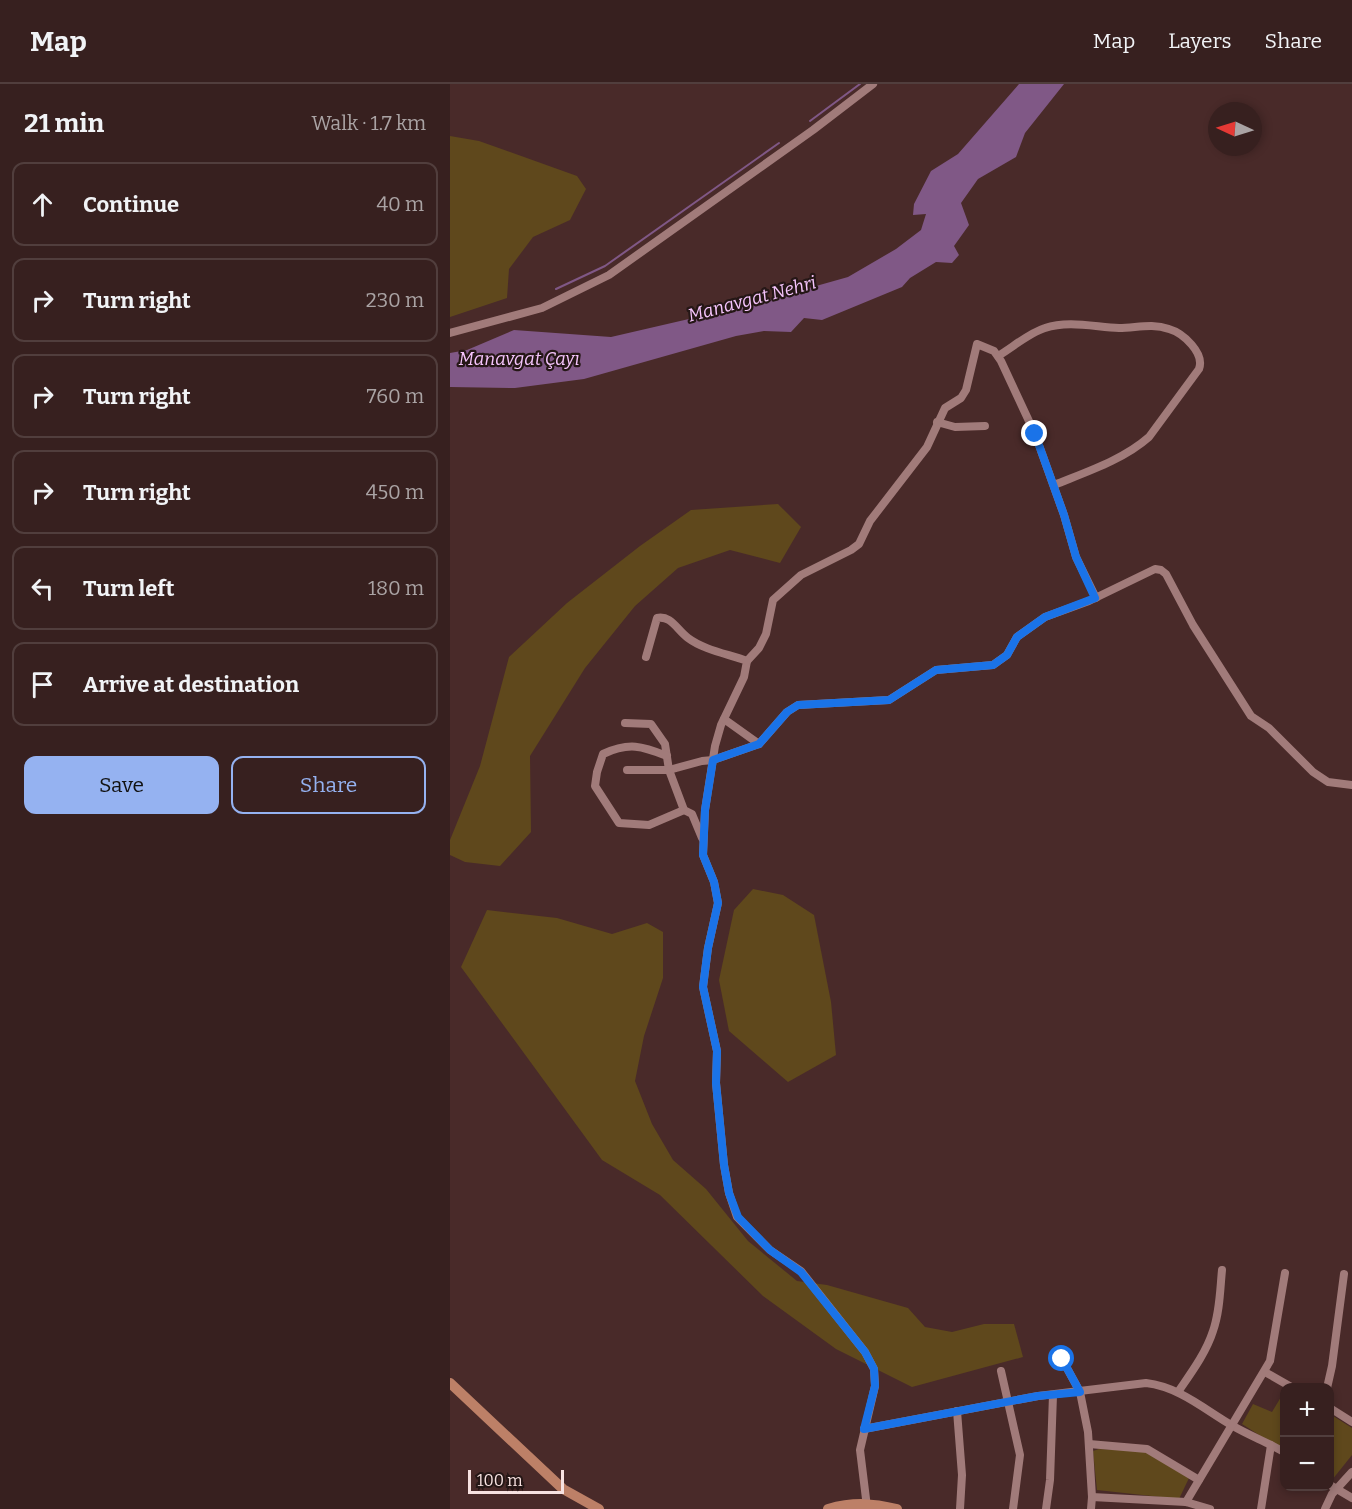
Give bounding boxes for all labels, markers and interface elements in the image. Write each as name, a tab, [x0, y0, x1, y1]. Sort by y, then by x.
text: Map	[30, 25, 87, 58]
text: Map	[1093, 28, 1135, 54]
text: Layers	[1168, 28, 1232, 54]
text: Share	[1265, 28, 1322, 54]
north arrow	[1208, 102, 1262, 156]
text: 21 min	[24, 108, 104, 139]
text: Walk · 1.7 km	[311, 111, 426, 135]
icon: ahead	[26, 188, 59, 221]
text: Continue	[83, 191, 179, 218]
text: 40 m	[376, 192, 424, 216]
water label: Manavgat Nehri	[685, 271, 819, 327]
icon: right	[26, 284, 59, 317]
text: Turn right	[83, 287, 191, 314]
text: 230 m	[366, 288, 424, 312]
water label: Manavgat Çayı	[458, 348, 580, 370]
icon: right	[26, 380, 59, 413]
text: Turn right	[83, 383, 191, 410]
text: 760 m	[367, 384, 424, 408]
route end	[1021, 420, 1047, 446]
icon: right	[26, 476, 59, 509]
text: Turn right	[83, 479, 191, 506]
text: 450 m	[366, 480, 424, 504]
icon: left	[26, 572, 59, 605]
text: Turn left	[83, 575, 175, 602]
text: 180 m	[368, 576, 424, 600]
icon: arrive	[26, 668, 59, 701]
text: Arrive at destination	[83, 671, 299, 698]
button: Save	[24, 756, 219, 814]
button: Share	[231, 756, 426, 814]
route start	[1048, 1345, 1074, 1371]
map controls	[1280, 1383, 1334, 1491]
button: +	[1280, 1383, 1334, 1437]
button: −	[1280, 1437, 1334, 1491]
scale bar	[468, 1467, 564, 1494]
text: 100 m	[477, 1471, 522, 1490]

